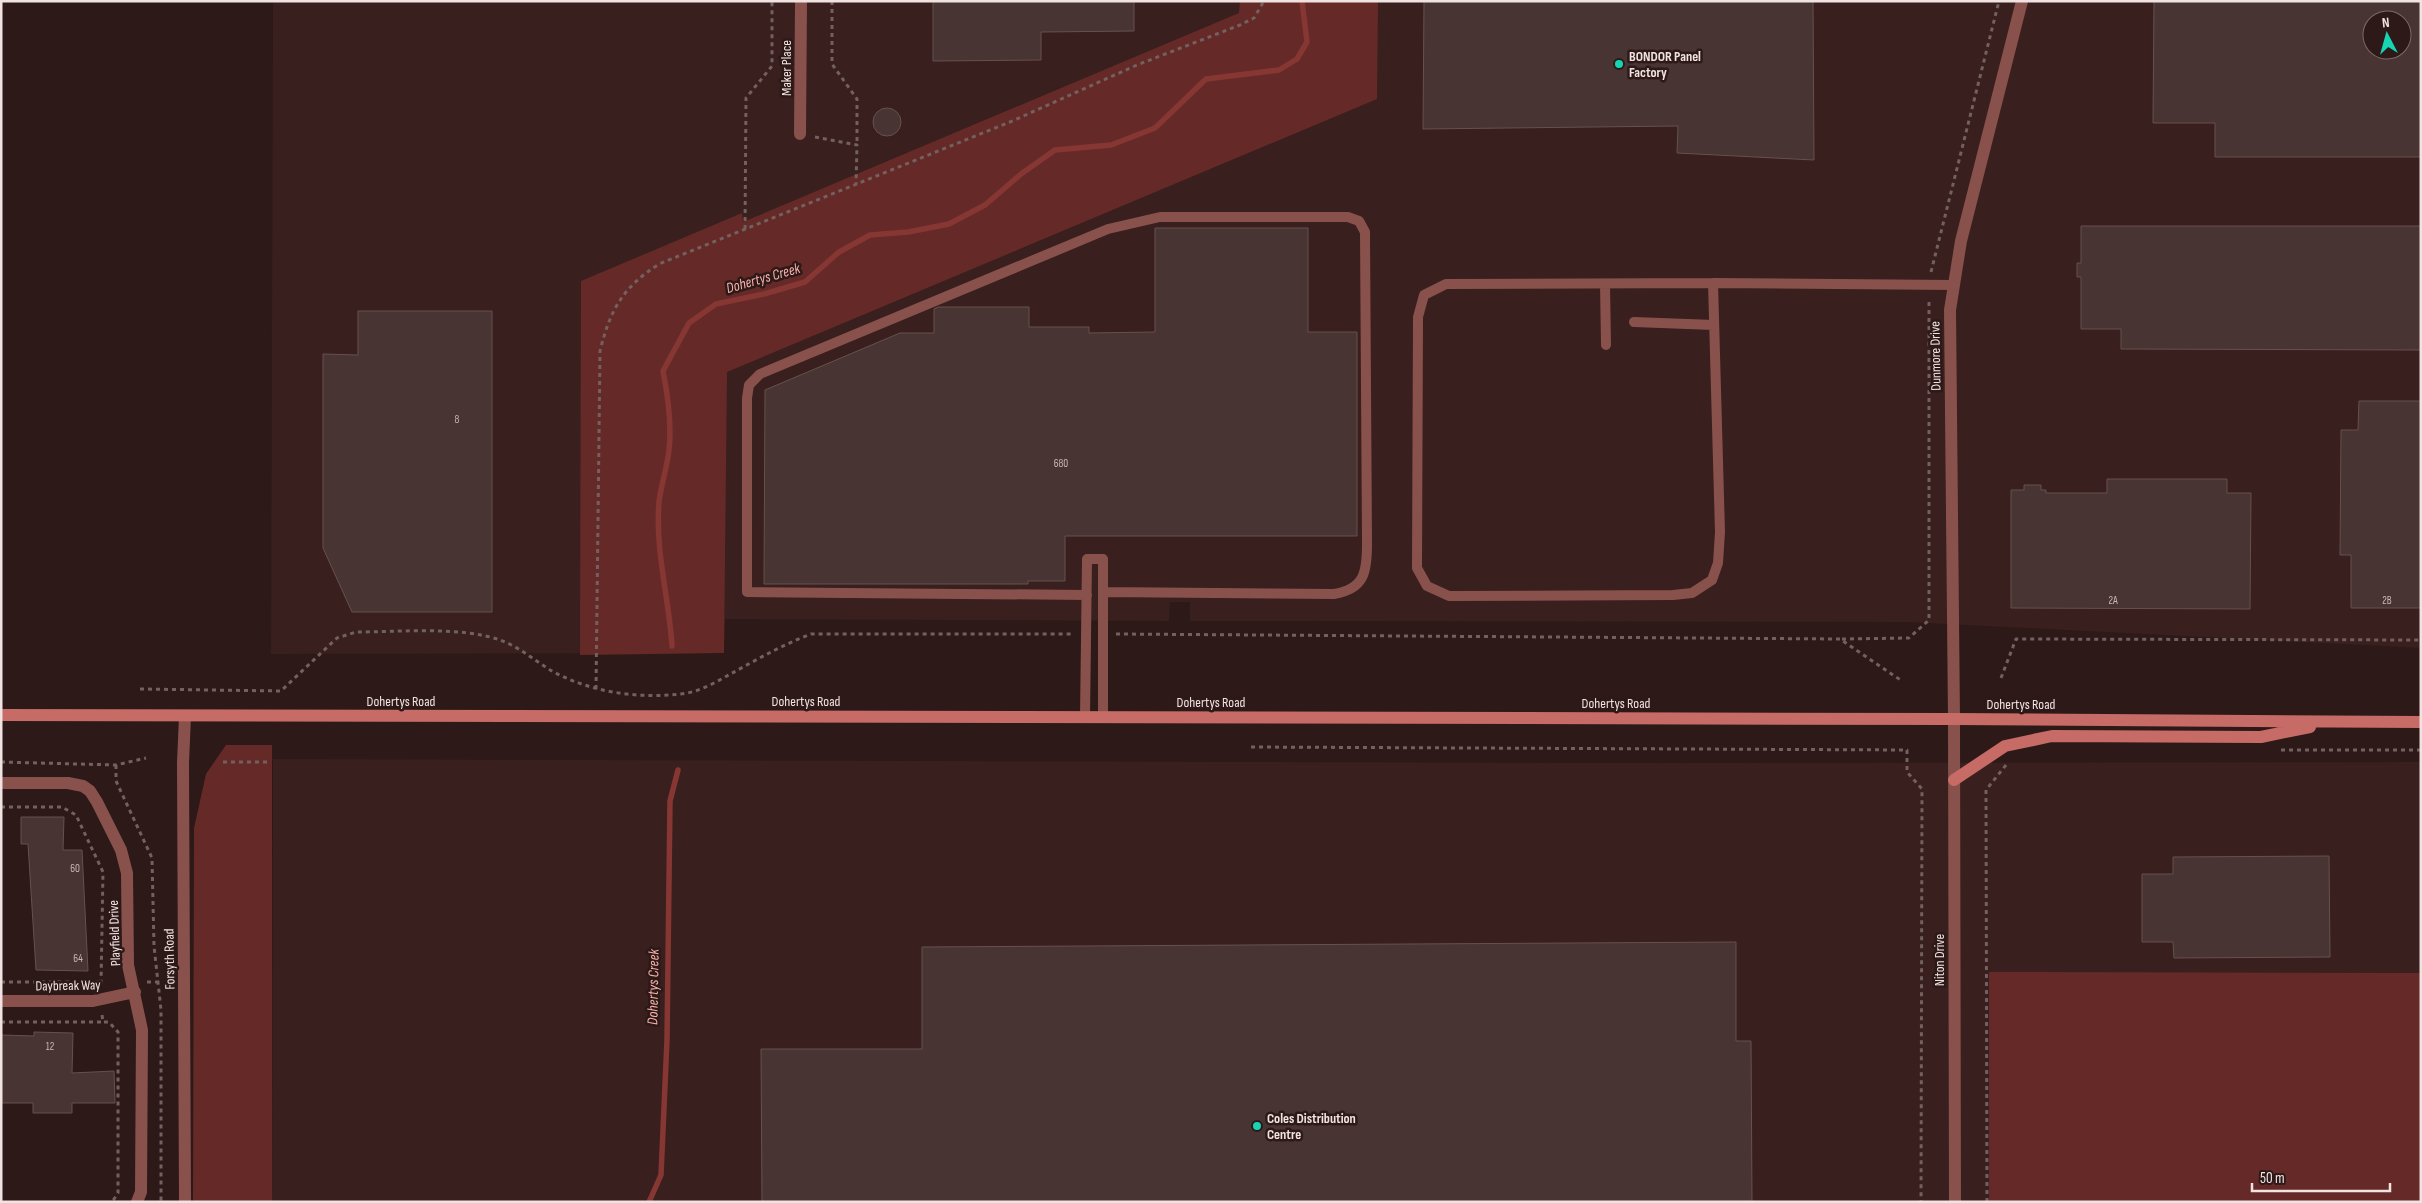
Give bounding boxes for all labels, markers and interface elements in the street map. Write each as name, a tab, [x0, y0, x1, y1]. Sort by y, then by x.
north arrow	[2362, 10, 2412, 60]
text: N	[2381, 14, 2390, 31]
street label: Maker Place	[778, 40, 795, 96]
place label: BONDOR Panel Factory	[1629, 48, 1701, 81]
marker: BONDOR Panel Factory	[1613, 58, 1625, 70]
water label: Dohertys Creek	[724, 259, 803, 298]
street label: Dunmore Drive	[1926, 321, 1945, 391]
house number: 8	[455, 413, 460, 426]
house number: 680	[1054, 457, 1068, 470]
house number: 2A	[2108, 594, 2118, 607]
house number: 2B	[2382, 594, 2392, 607]
street label: Dohertys Road	[367, 693, 436, 710]
street label: Dohertys Road	[772, 693, 841, 710]
street label: Dohertys Road	[1177, 694, 1246, 711]
street label: Dohertys Road	[1582, 695, 1651, 712]
street label: Dohertys Road	[1987, 696, 2056, 713]
house number: 60	[70, 862, 80, 875]
street label: Playfield Drive	[105, 900, 124, 966]
street label: Forsyth Road	[160, 928, 179, 990]
street label: Niton Drive	[1931, 934, 1948, 986]
water label: Dohertys Creek	[643, 948, 664, 1025]
house number: 64	[73, 952, 83, 965]
street label: Daybreak Way	[35, 976, 101, 995]
house number: 12	[46, 1040, 55, 1053]
place label: Coles Distribution Centre	[1267, 1110, 1356, 1143]
marker: Coles Distribution Centre	[1251, 1120, 1263, 1132]
scale bar	[2252, 1160, 2390, 1192]
text: 50 m	[2260, 1169, 2285, 1188]

